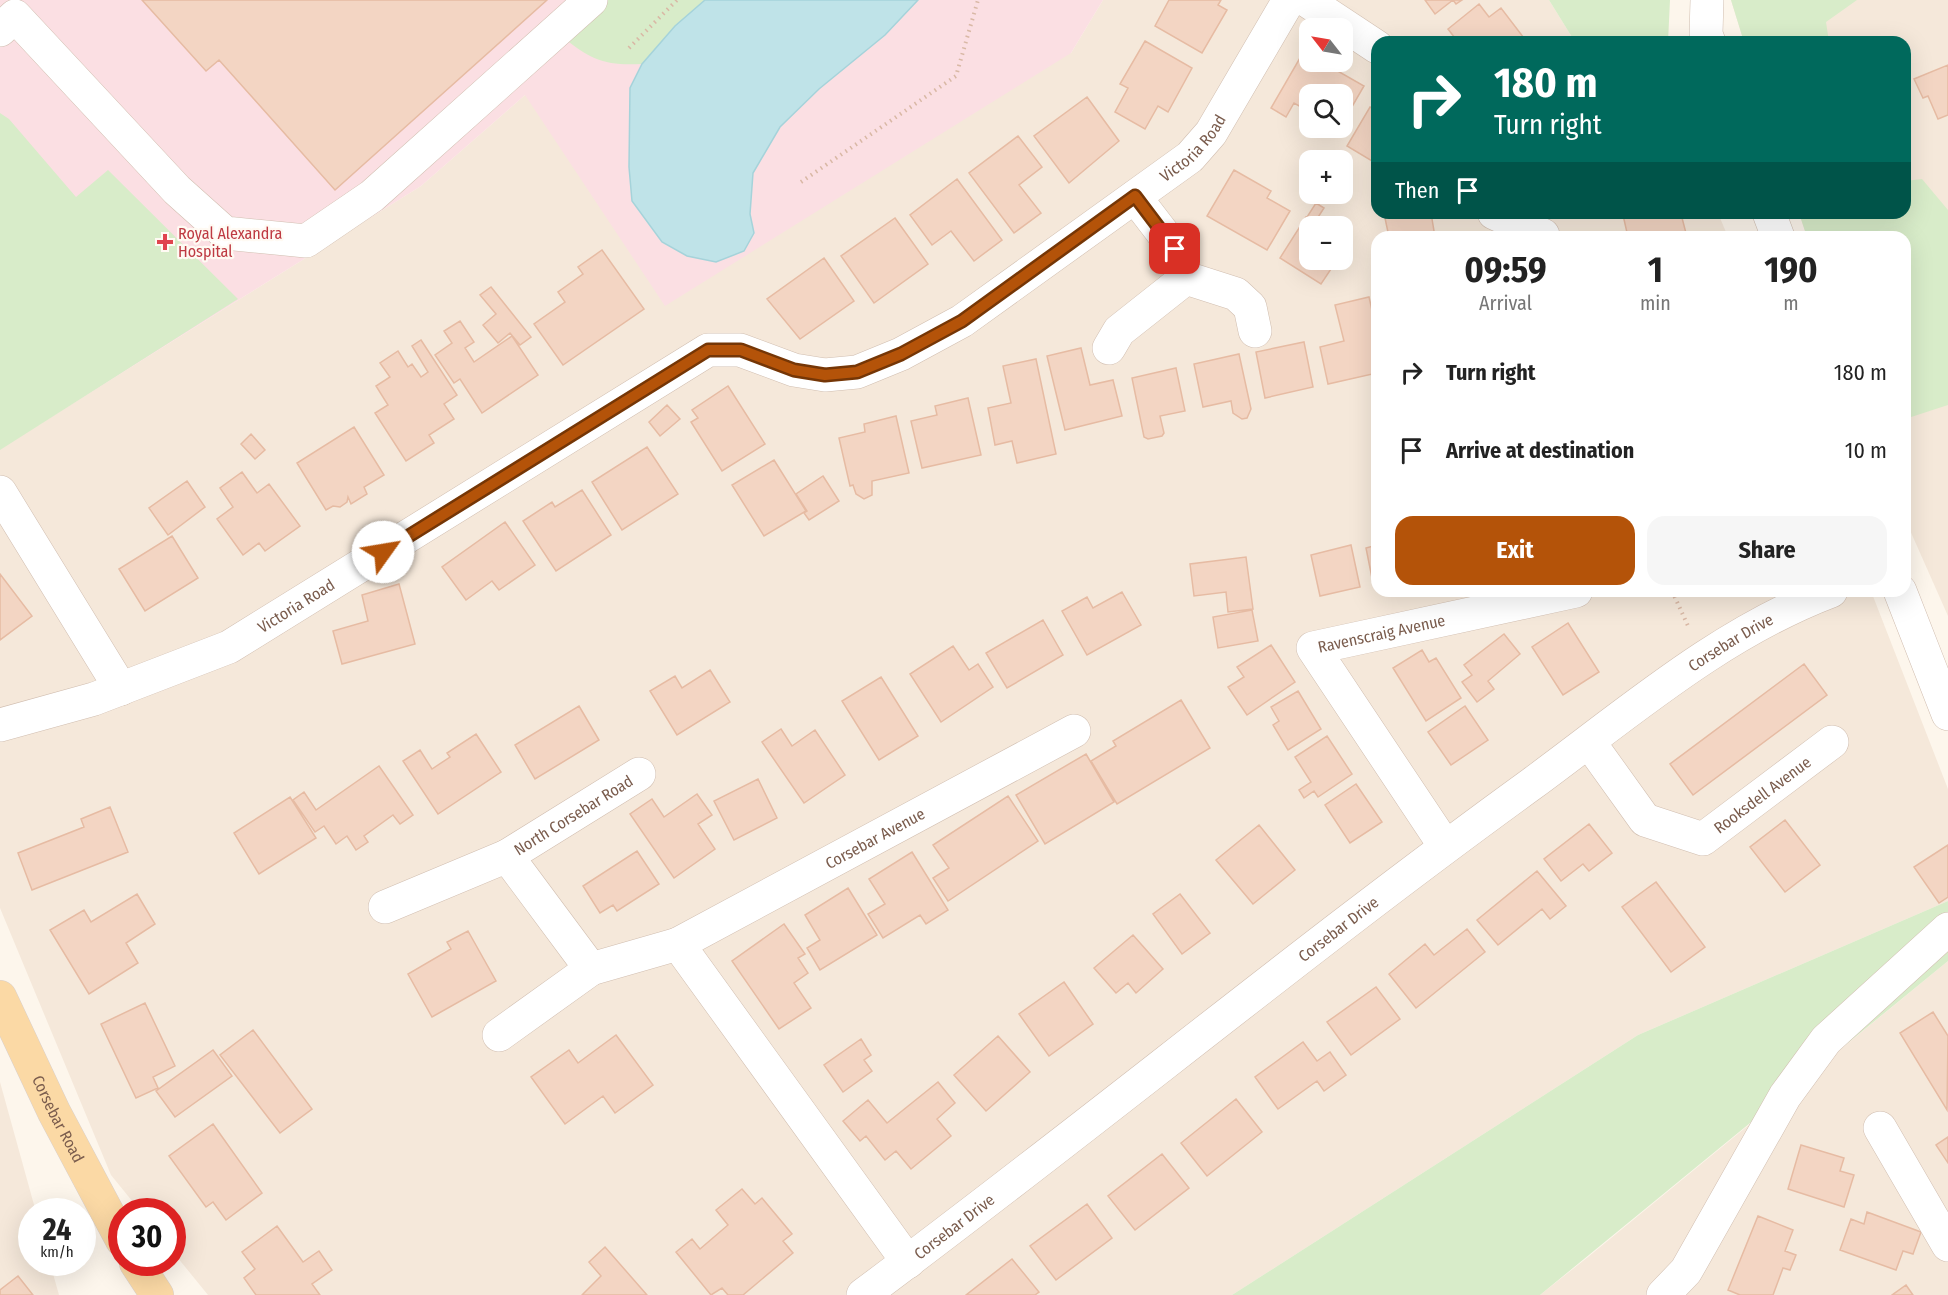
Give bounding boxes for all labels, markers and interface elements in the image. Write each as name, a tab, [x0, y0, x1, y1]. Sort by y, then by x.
north arrow	[1299, 18, 1353, 72]
map controls	[1299, 18, 1353, 270]
text: 180 m	[1494, 58, 1598, 108]
icon: right	[1395, 60, 1473, 138]
button: search	[1299, 84, 1353, 138]
text: Turn right	[1494, 109, 1602, 141]
street label: Victoria Road	[1156, 111, 1229, 185]
button: +	[1299, 150, 1353, 204]
icon: arrive	[1451, 174, 1484, 207]
text: Then	[1395, 177, 1439, 204]
button: −	[1299, 216, 1353, 270]
pin	[1149, 223, 1200, 274]
place label: Royal Alexandra Hospital	[178, 224, 282, 261]
icon: arrive	[1158, 232, 1191, 265]
marker: Royal Alexandra Hospital	[156, 233, 174, 251]
text: 09:59	[1464, 248, 1547, 292]
text: 1	[1648, 248, 1663, 292]
text: 190	[1764, 248, 1818, 292]
text: Arrival	[1479, 291, 1532, 315]
text: min	[1640, 291, 1671, 315]
text: m	[1783, 291, 1799, 315]
icon: right	[1395, 356, 1428, 389]
text: Turn right	[1446, 359, 1535, 386]
text: 180 m	[1834, 359, 1887, 386]
icon: arrive	[1395, 434, 1428, 467]
text: Arrive at destination	[1446, 437, 1634, 464]
text: 10 m	[1845, 437, 1887, 464]
button: Exit	[1395, 516, 1635, 585]
button: Share	[1647, 516, 1887, 585]
position arrow	[351, 520, 415, 584]
street label: Victoria Road	[254, 574, 338, 636]
street label: Corsebar Drive	[1684, 609, 1776, 675]
street label: Ravenscraig Avenue	[1316, 610, 1447, 656]
street label: Rooksdell Avenue	[1710, 752, 1814, 837]
street label: North Corsebar Road	[510, 771, 636, 859]
street label: Corsebar Avenue	[822, 804, 928, 873]
street label: Corsebar Drive	[1294, 892, 1382, 965]
street label: Corsebar Road	[29, 1072, 88, 1165]
street label: Corsebar Drive	[910, 1190, 998, 1263]
speed limit sign: 30	[108, 1198, 186, 1276]
text: 24	[43, 1212, 71, 1248]
text: km/h	[40, 1243, 74, 1261]

